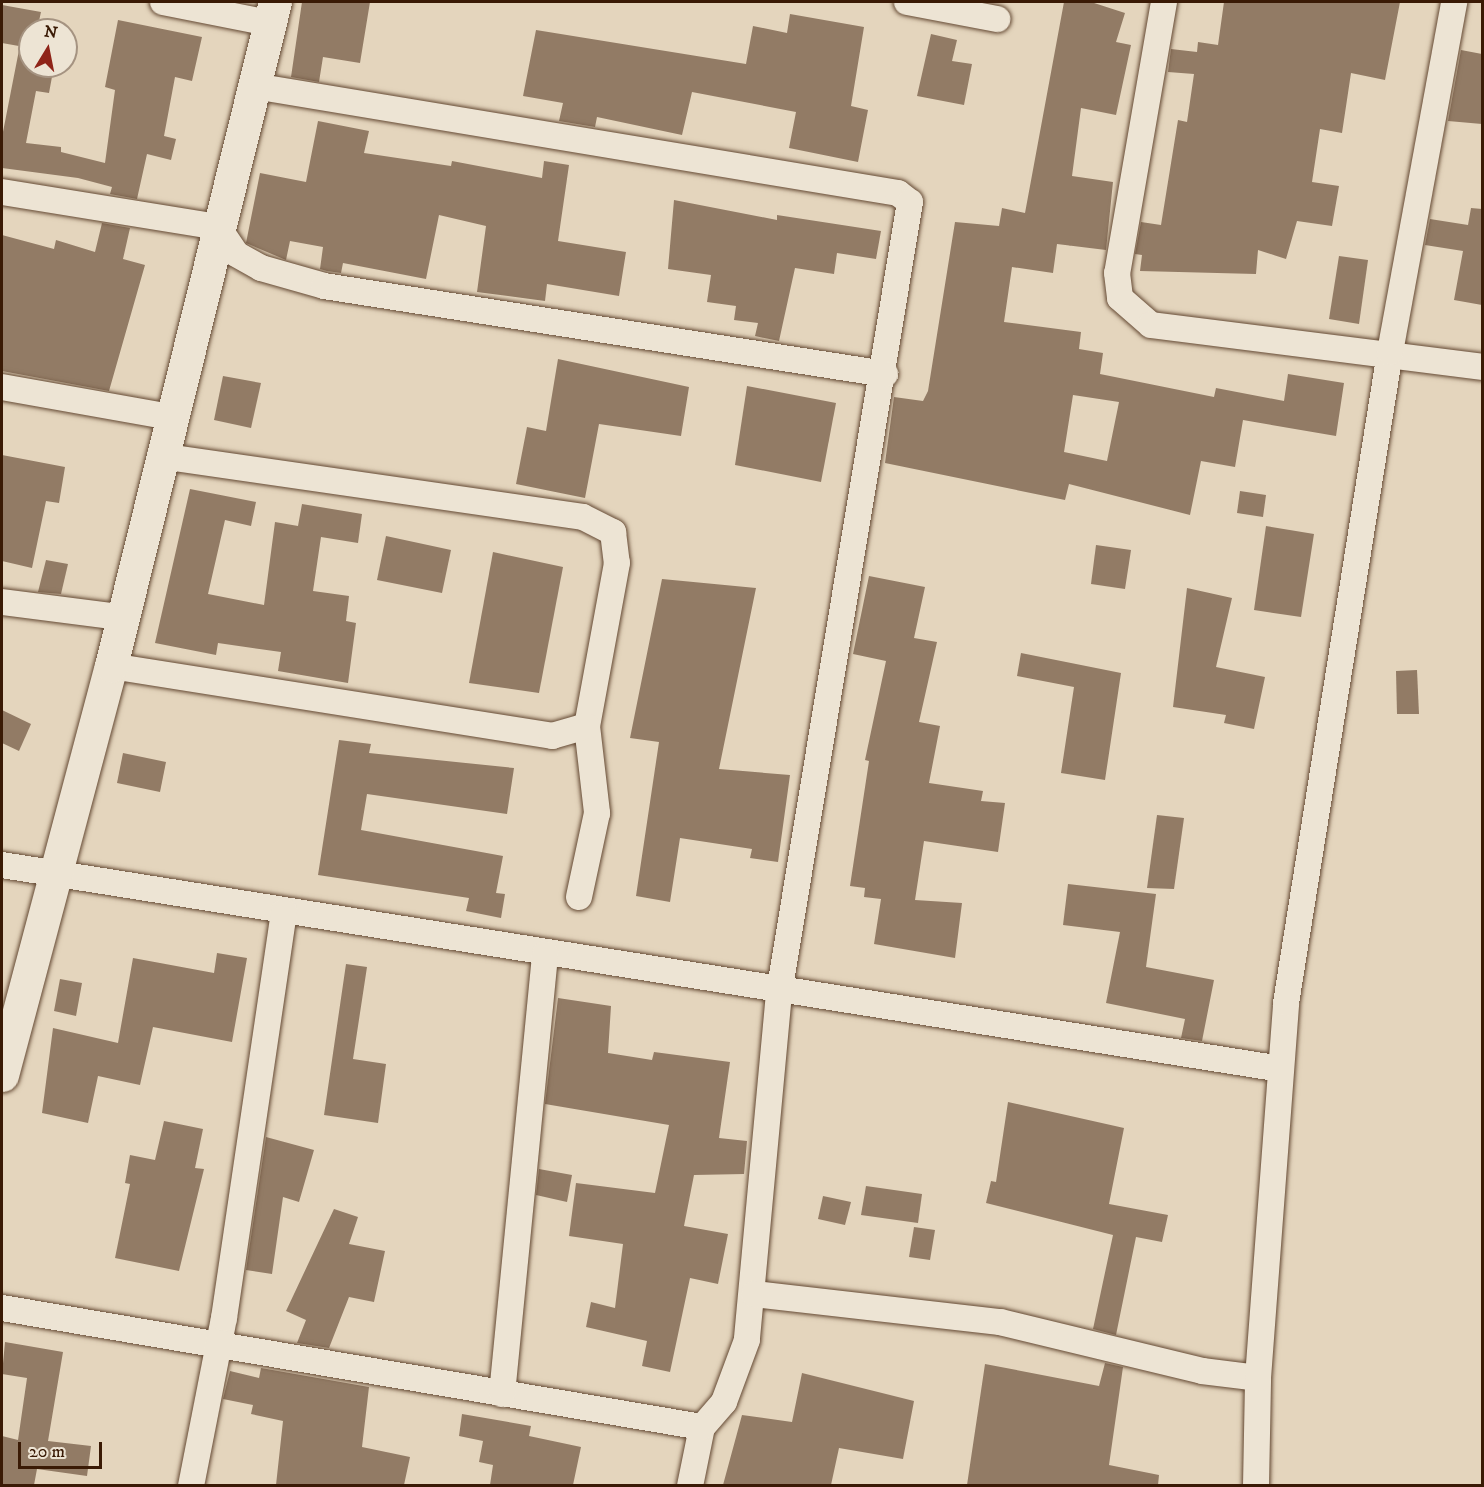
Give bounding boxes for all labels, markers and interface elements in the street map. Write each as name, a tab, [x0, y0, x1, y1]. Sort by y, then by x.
north arrow	[18, 18, 78, 78]
text: N	[43, 21, 59, 43]
scale bar	[21, 1430, 105, 1468]
text: 20 m	[29, 1441, 65, 1463]

